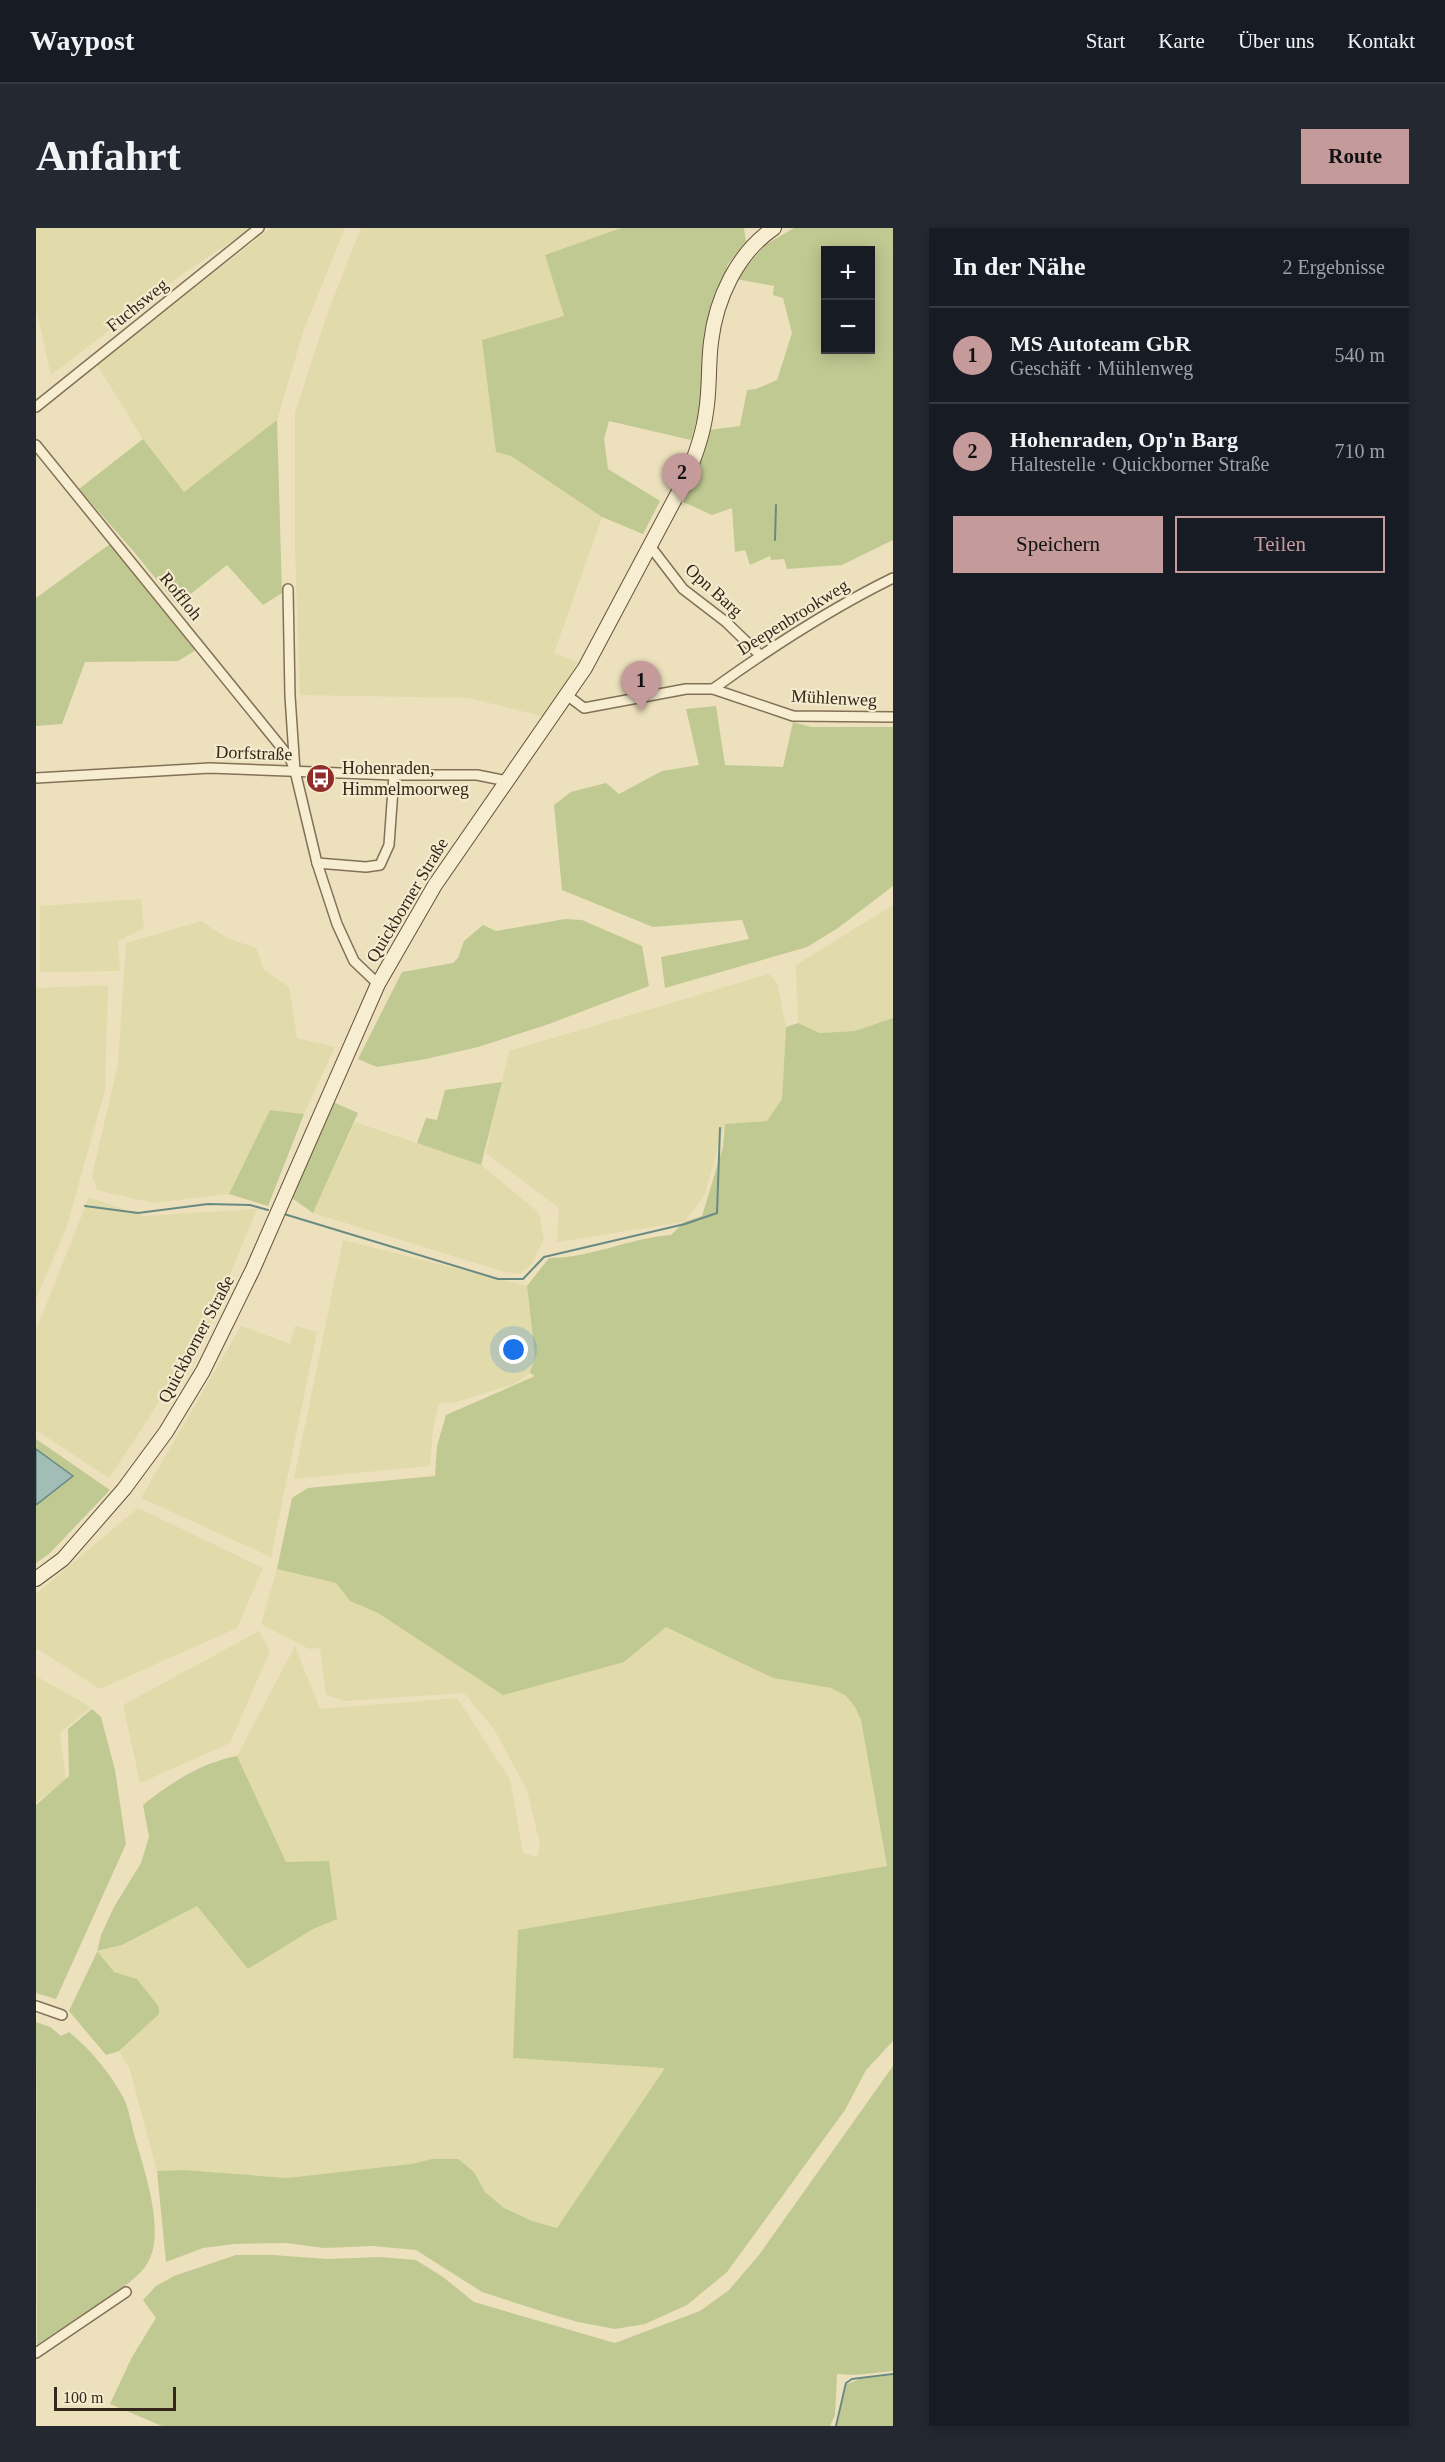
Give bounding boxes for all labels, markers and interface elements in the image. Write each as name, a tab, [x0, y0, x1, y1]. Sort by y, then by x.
text: Waypost	[30, 25, 134, 56]
text: Start	[1086, 29, 1125, 53]
text: Karte	[1158, 29, 1205, 53]
text: Über uns	[1238, 29, 1314, 53]
text: Kontakt	[1347, 29, 1415, 53]
button: Route	[1301, 129, 1409, 184]
text: Anfahrt	[36, 133, 181, 179]
map controls	[821, 246, 875, 354]
button: +	[821, 246, 875, 300]
text: In der Nähe	[953, 252, 1085, 281]
text: 2 Ergebnisse	[1283, 256, 1385, 278]
street label: Fuchsweg	[102, 274, 172, 336]
button: −	[821, 300, 875, 354]
text: MS Autoteam GbR	[1010, 331, 1191, 356]
text: 1	[968, 344, 978, 366]
text: 540 m	[1334, 344, 1385, 366]
text: Geschäft · Mühlenweg	[1010, 357, 1193, 379]
text: Hohenraden, Op'n Barg	[1010, 427, 1238, 452]
text: 2	[968, 440, 978, 462]
text: 710 m	[1334, 440, 1385, 462]
text: Haltestelle · Quickborner Straße	[1010, 453, 1269, 475]
pin: 2	[662, 454, 702, 503]
button: Speichern	[953, 516, 1163, 573]
button: Teilen	[1175, 516, 1385, 573]
street label: Opn Barg	[681, 559, 747, 621]
street label: Roffloh	[156, 568, 206, 624]
street label: Deepenbrookweg	[734, 575, 852, 659]
pin: 1	[622, 662, 660, 711]
street label: Mühlenweg	[791, 686, 877, 710]
street label: Dorfstraße	[215, 742, 293, 764]
place label: Hohenraden, Himmelmoorweg	[342, 758, 469, 799]
bus stop icon: Hohenraden, Himmelmoorweg	[305, 762, 337, 794]
street label: Quickborner Straße	[362, 834, 452, 966]
street label: Quickborner Straße	[154, 1272, 238, 1406]
your location	[499, 1335, 528, 1364]
scale bar	[54, 2384, 176, 2412]
text: 100 m	[63, 2389, 103, 2406]

